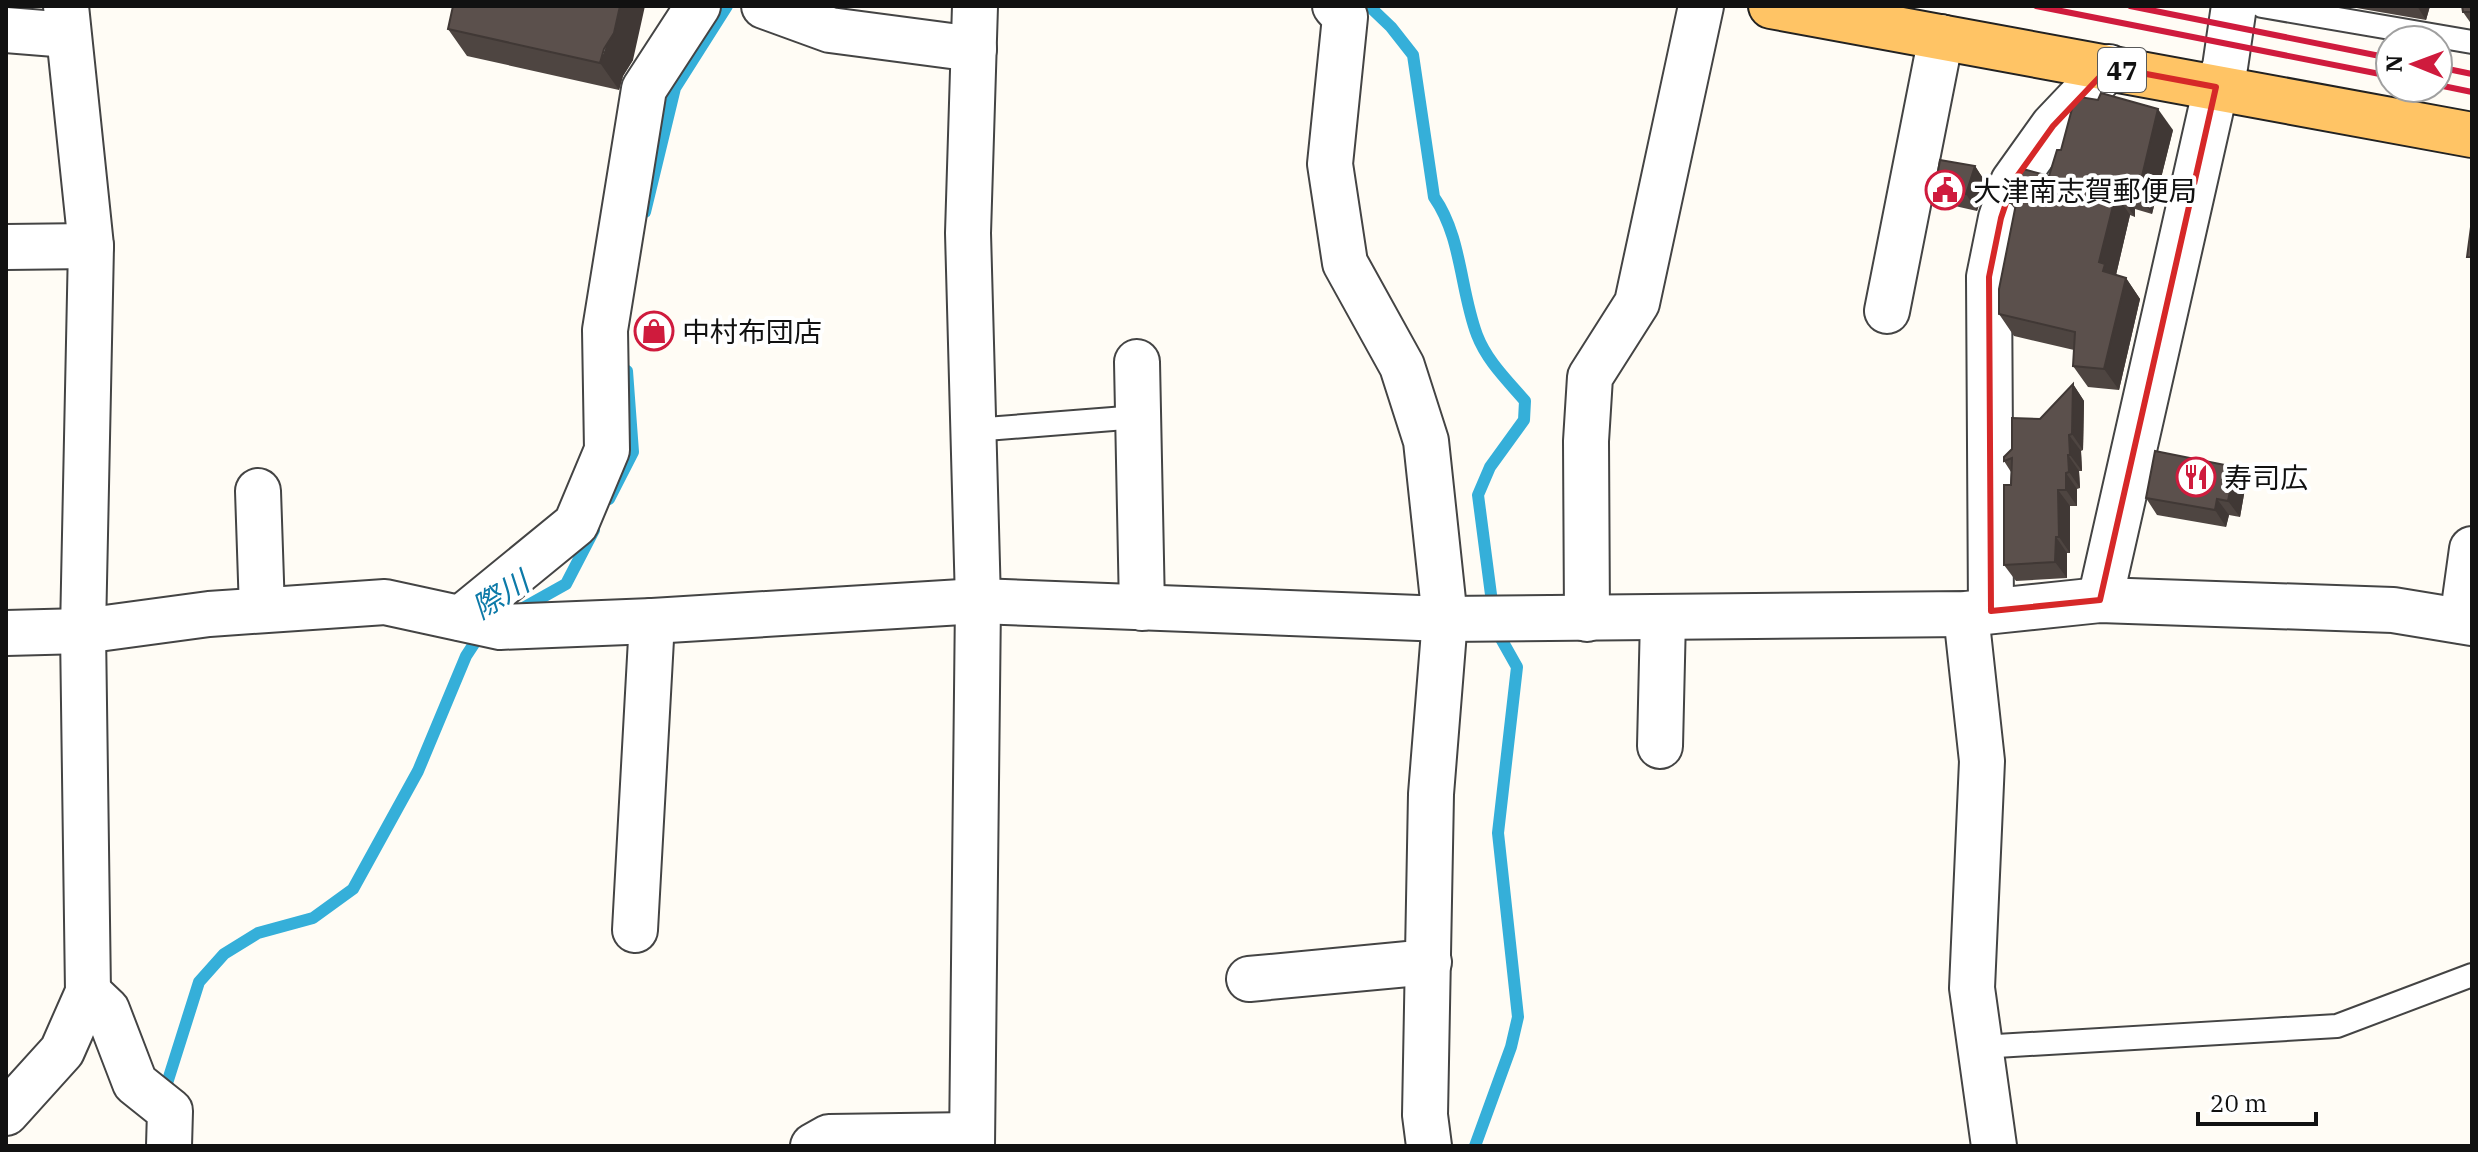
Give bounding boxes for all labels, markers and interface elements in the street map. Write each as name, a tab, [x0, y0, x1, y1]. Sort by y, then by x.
north arrow	[2374, 24, 2454, 104]
road number: 47	[2098, 48, 2146, 92]
text: N	[2379, 55, 2408, 73]
public building icon: 大津南志賀郵便局	[1924, 169, 1966, 211]
place label: 大津南志賀郵便局	[1973, 172, 2197, 209]
shop icon: 中村布団店	[633, 310, 675, 352]
place label: 中村布団店	[682, 313, 822, 350]
restaurant icon: 寿司広	[2175, 456, 2217, 498]
place label: 寿司広	[2224, 459, 2308, 496]
water label: 際川	[464, 560, 538, 626]
scale bar	[2198, 1076, 2316, 1126]
text: 20 m	[2210, 1087, 2267, 1119]

